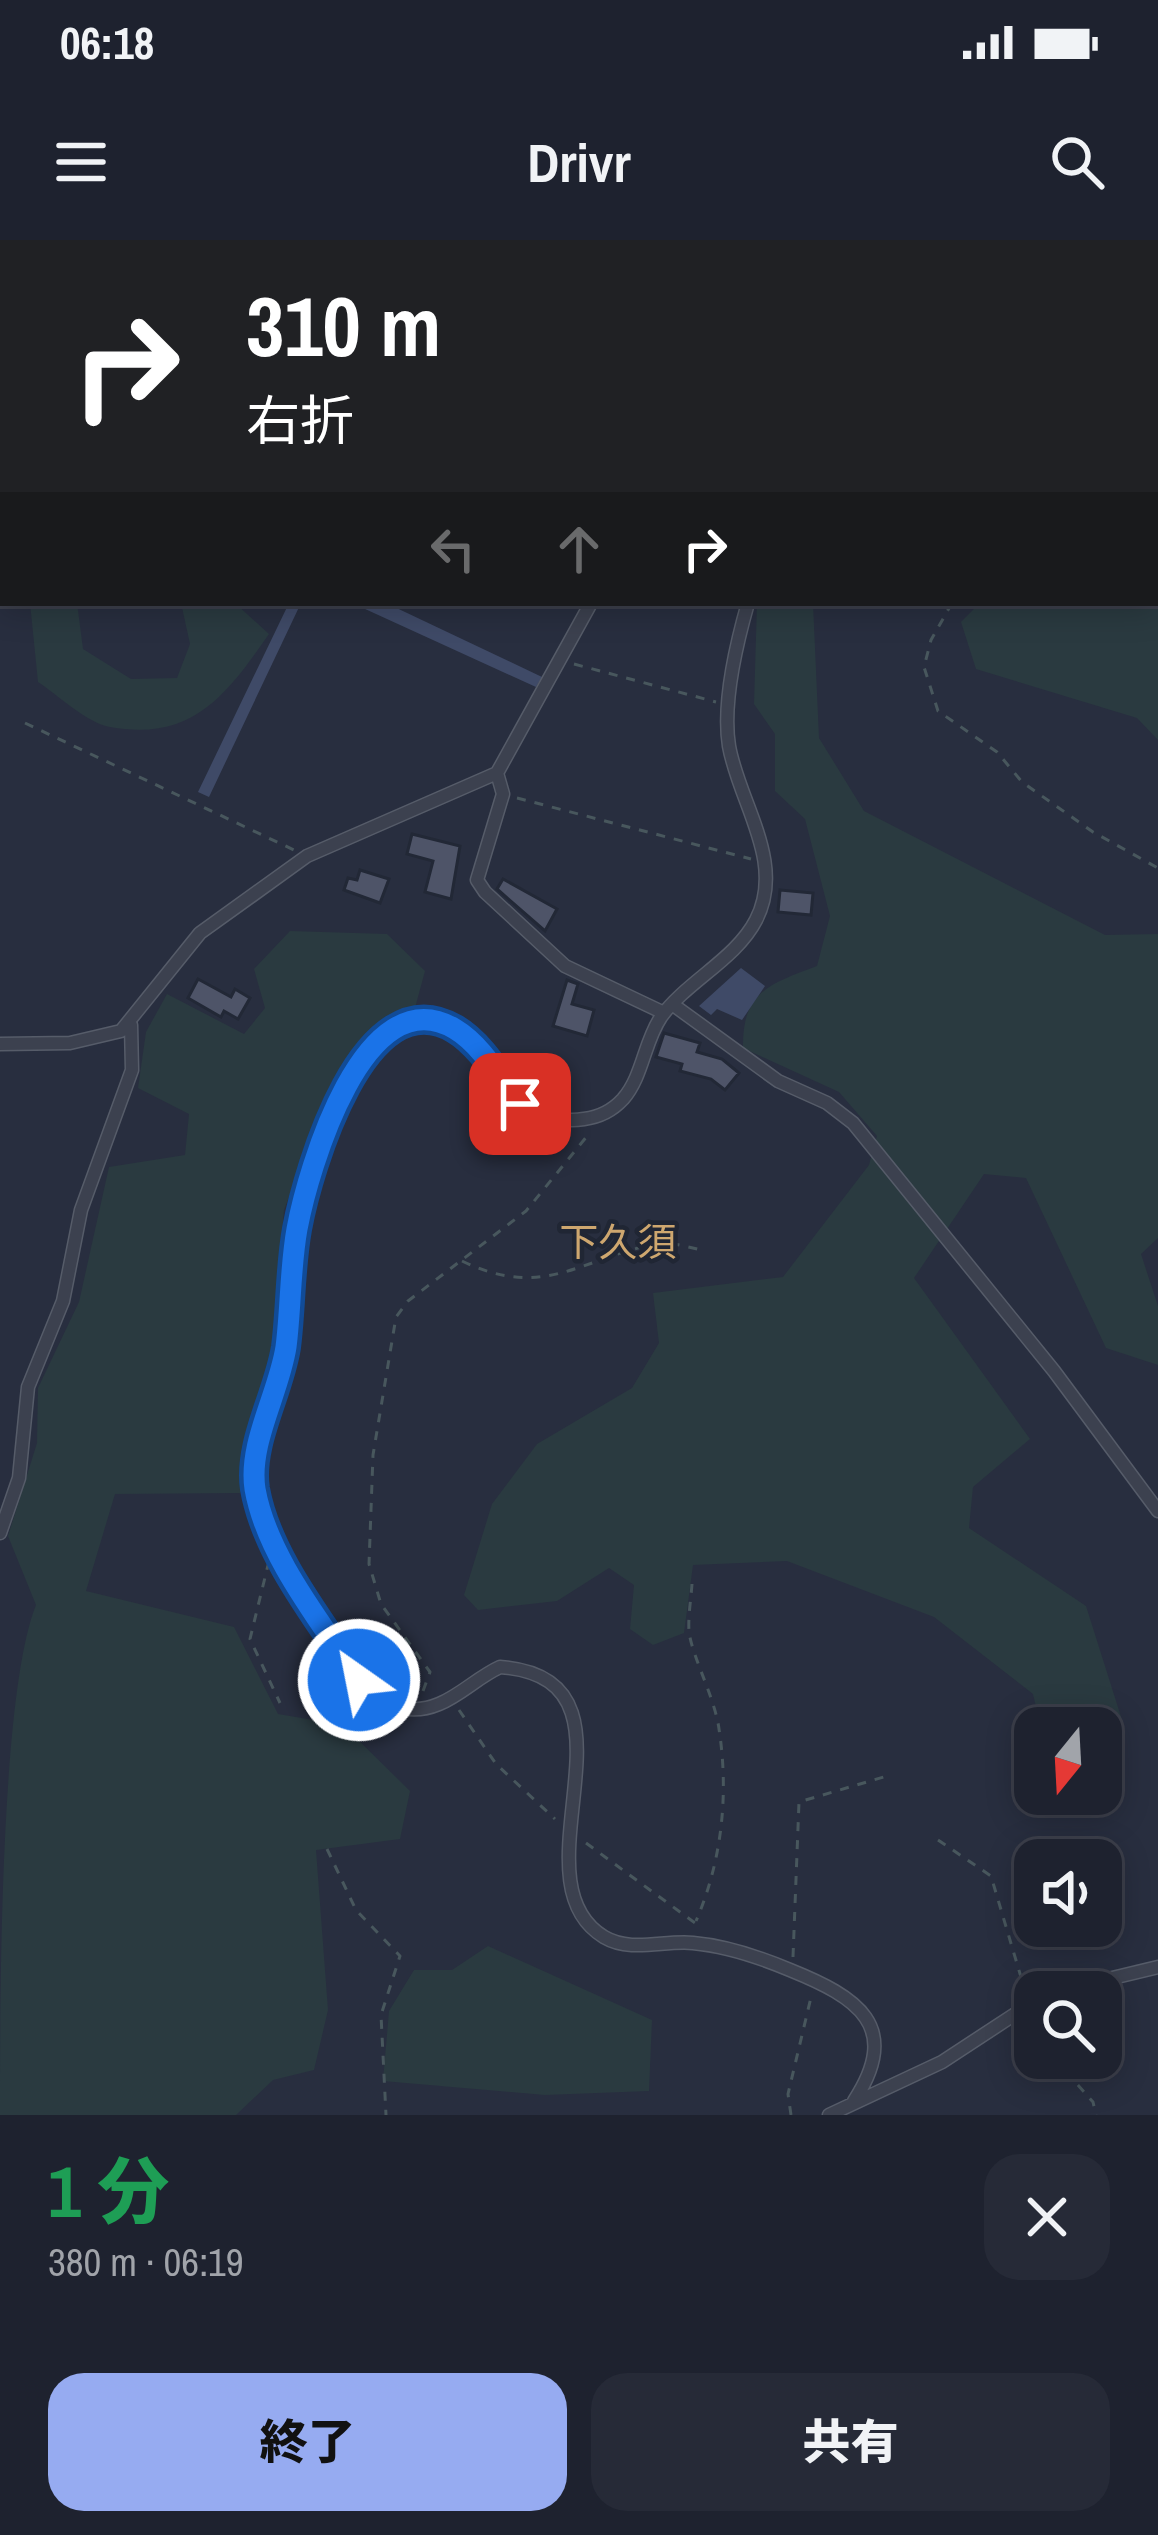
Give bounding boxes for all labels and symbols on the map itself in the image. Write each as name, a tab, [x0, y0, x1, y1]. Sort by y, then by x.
pin	[469, 1053, 571, 1155]
district label: 下久須	[559, 1216, 677, 1268]
position arrow	[296, 1617, 422, 1743]
north arrow	[1014, 1707, 1122, 1815]

